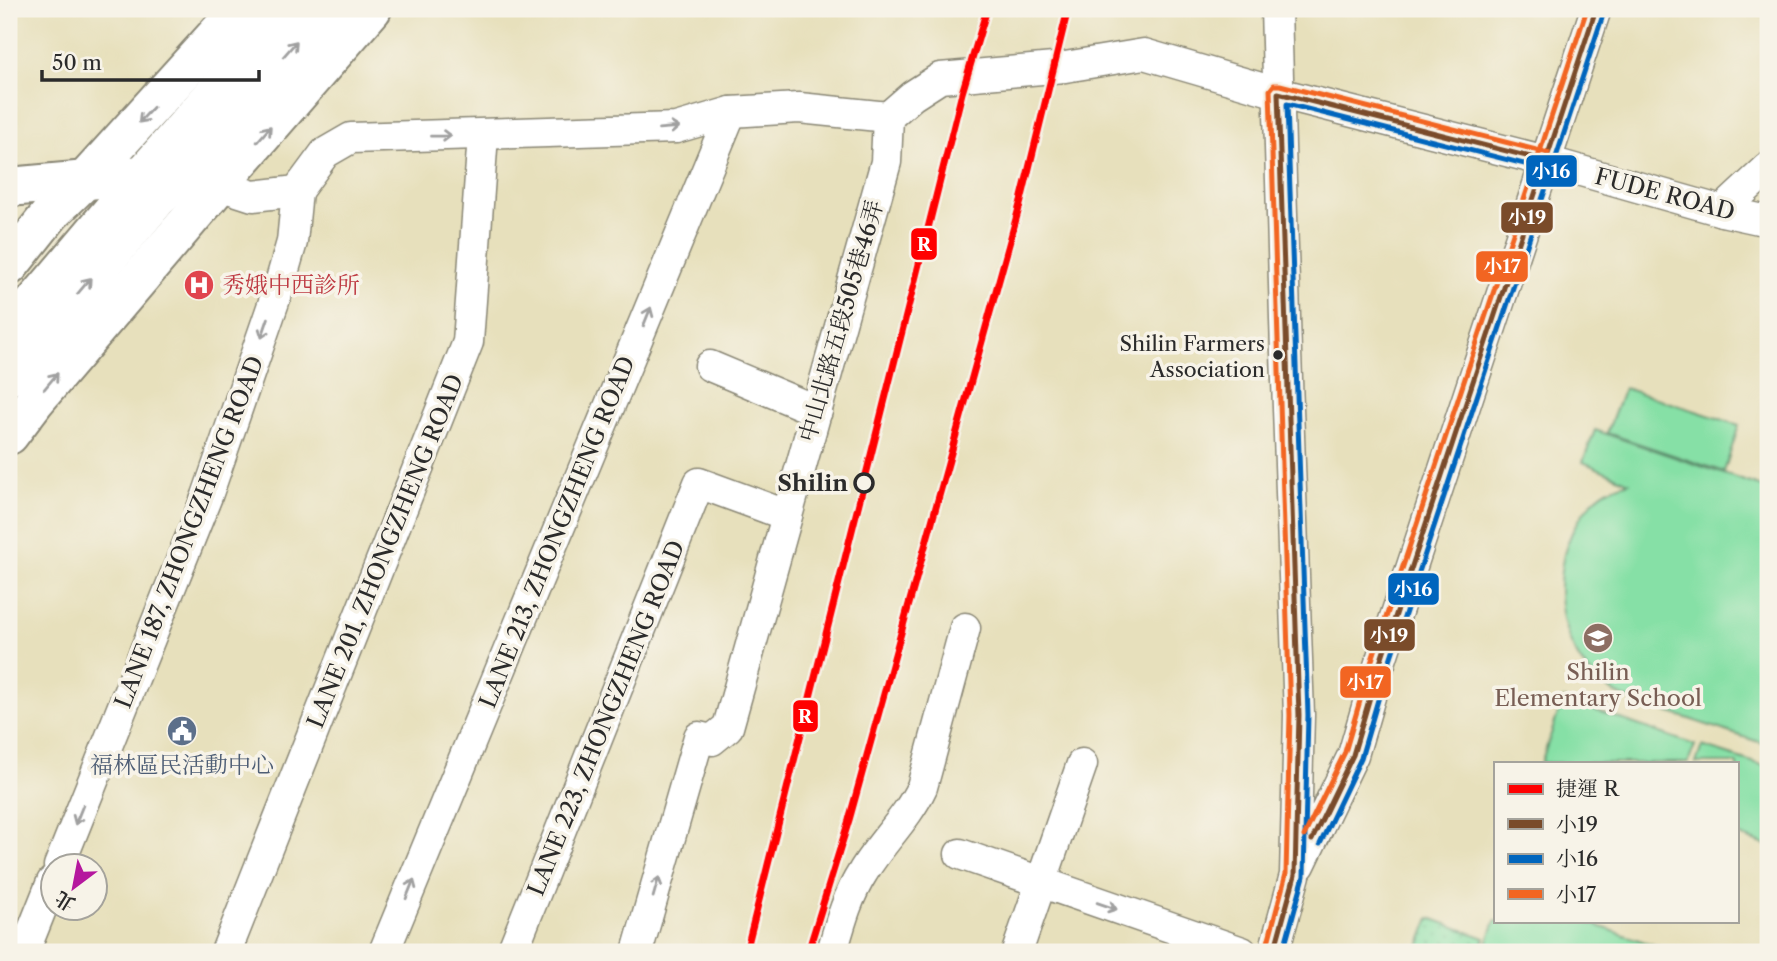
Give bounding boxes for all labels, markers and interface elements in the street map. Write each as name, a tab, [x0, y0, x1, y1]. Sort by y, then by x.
scale bar	[42, 38, 259, 82]
one-way arrow	[282, 41, 298, 59]
text: 50 m	[52, 50, 102, 75]
one-way arrow	[138, 106, 154, 124]
one-way arrow	[657, 121, 679, 134]
one-way arrow	[256, 125, 272, 143]
one-way arrow	[430, 129, 453, 143]
line badge: 小16	[1525, 154, 1578, 188]
text: 小16	[1532, 160, 1570, 183]
street label: FUDE ROAD	[1592, 162, 1738, 226]
street label: 中山北路五段505巷46弄	[793, 197, 889, 445]
line badge: 小19	[1500, 201, 1554, 234]
text: 小19	[1508, 206, 1546, 229]
line badge: R	[910, 227, 938, 261]
text: R	[917, 233, 933, 256]
line badge: 小17	[1475, 250, 1529, 283]
text: 小17	[1483, 255, 1521, 278]
hospital icon: 秀娥中西診所	[182, 268, 216, 302]
place label: 秀娥中西診所	[222, 271, 360, 299]
one-way arrow	[76, 277, 92, 295]
one-way arrow	[641, 306, 654, 328]
one-way arrow	[258, 317, 270, 339]
place label: Shilin Farmers Association	[1119, 331, 1265, 382]
marker: Shilin Farmers Association	[1271, 348, 1285, 362]
street label: LANE 187, ZHONGZHENG ROAD	[109, 352, 269, 712]
street label: LANE 213, ZHONGZHENG ROAD	[473, 352, 641, 712]
street label: LANE 201, ZHONGZHENG ROAD	[301, 370, 469, 732]
one-way arrow	[43, 373, 59, 391]
place label: Shilin	[777, 469, 848, 497]
marker: Shilin	[854, 473, 874, 493]
street label: LANE 223, ZHONGZHENG ROAD	[522, 536, 690, 900]
line badge: 小16	[1387, 572, 1440, 606]
text: 小16	[1394, 578, 1432, 601]
line badge: 小19	[1363, 618, 1416, 652]
school or university icon: Shilin Elementary School	[1581, 621, 1615, 655]
text: 小19	[1370, 624, 1408, 647]
place label: Shilin Elementary School	[1494, 658, 1702, 712]
line badge: 小17	[1339, 665, 1392, 699]
text: 小17	[1346, 671, 1384, 694]
line badge: R	[792, 699, 819, 733]
text: R	[798, 705, 814, 728]
public building icon: 福林區民活動中心	[165, 714, 199, 748]
place label: 福林區民活動中心	[90, 751, 274, 779]
legend	[1494, 762, 1738, 922]
text: 捷運 R	[1556, 776, 1621, 801]
one-way arrow	[72, 804, 85, 826]
text: 小19	[1556, 812, 1598, 837]
text: 小16	[1556, 846, 1598, 871]
north arrow	[38, 852, 108, 922]
one-way arrow	[650, 876, 663, 898]
one-way arrow	[404, 879, 417, 900]
text: 小17	[1556, 882, 1597, 907]
text: 北	[51, 886, 79, 916]
one-way arrow	[1095, 901, 1117, 913]

